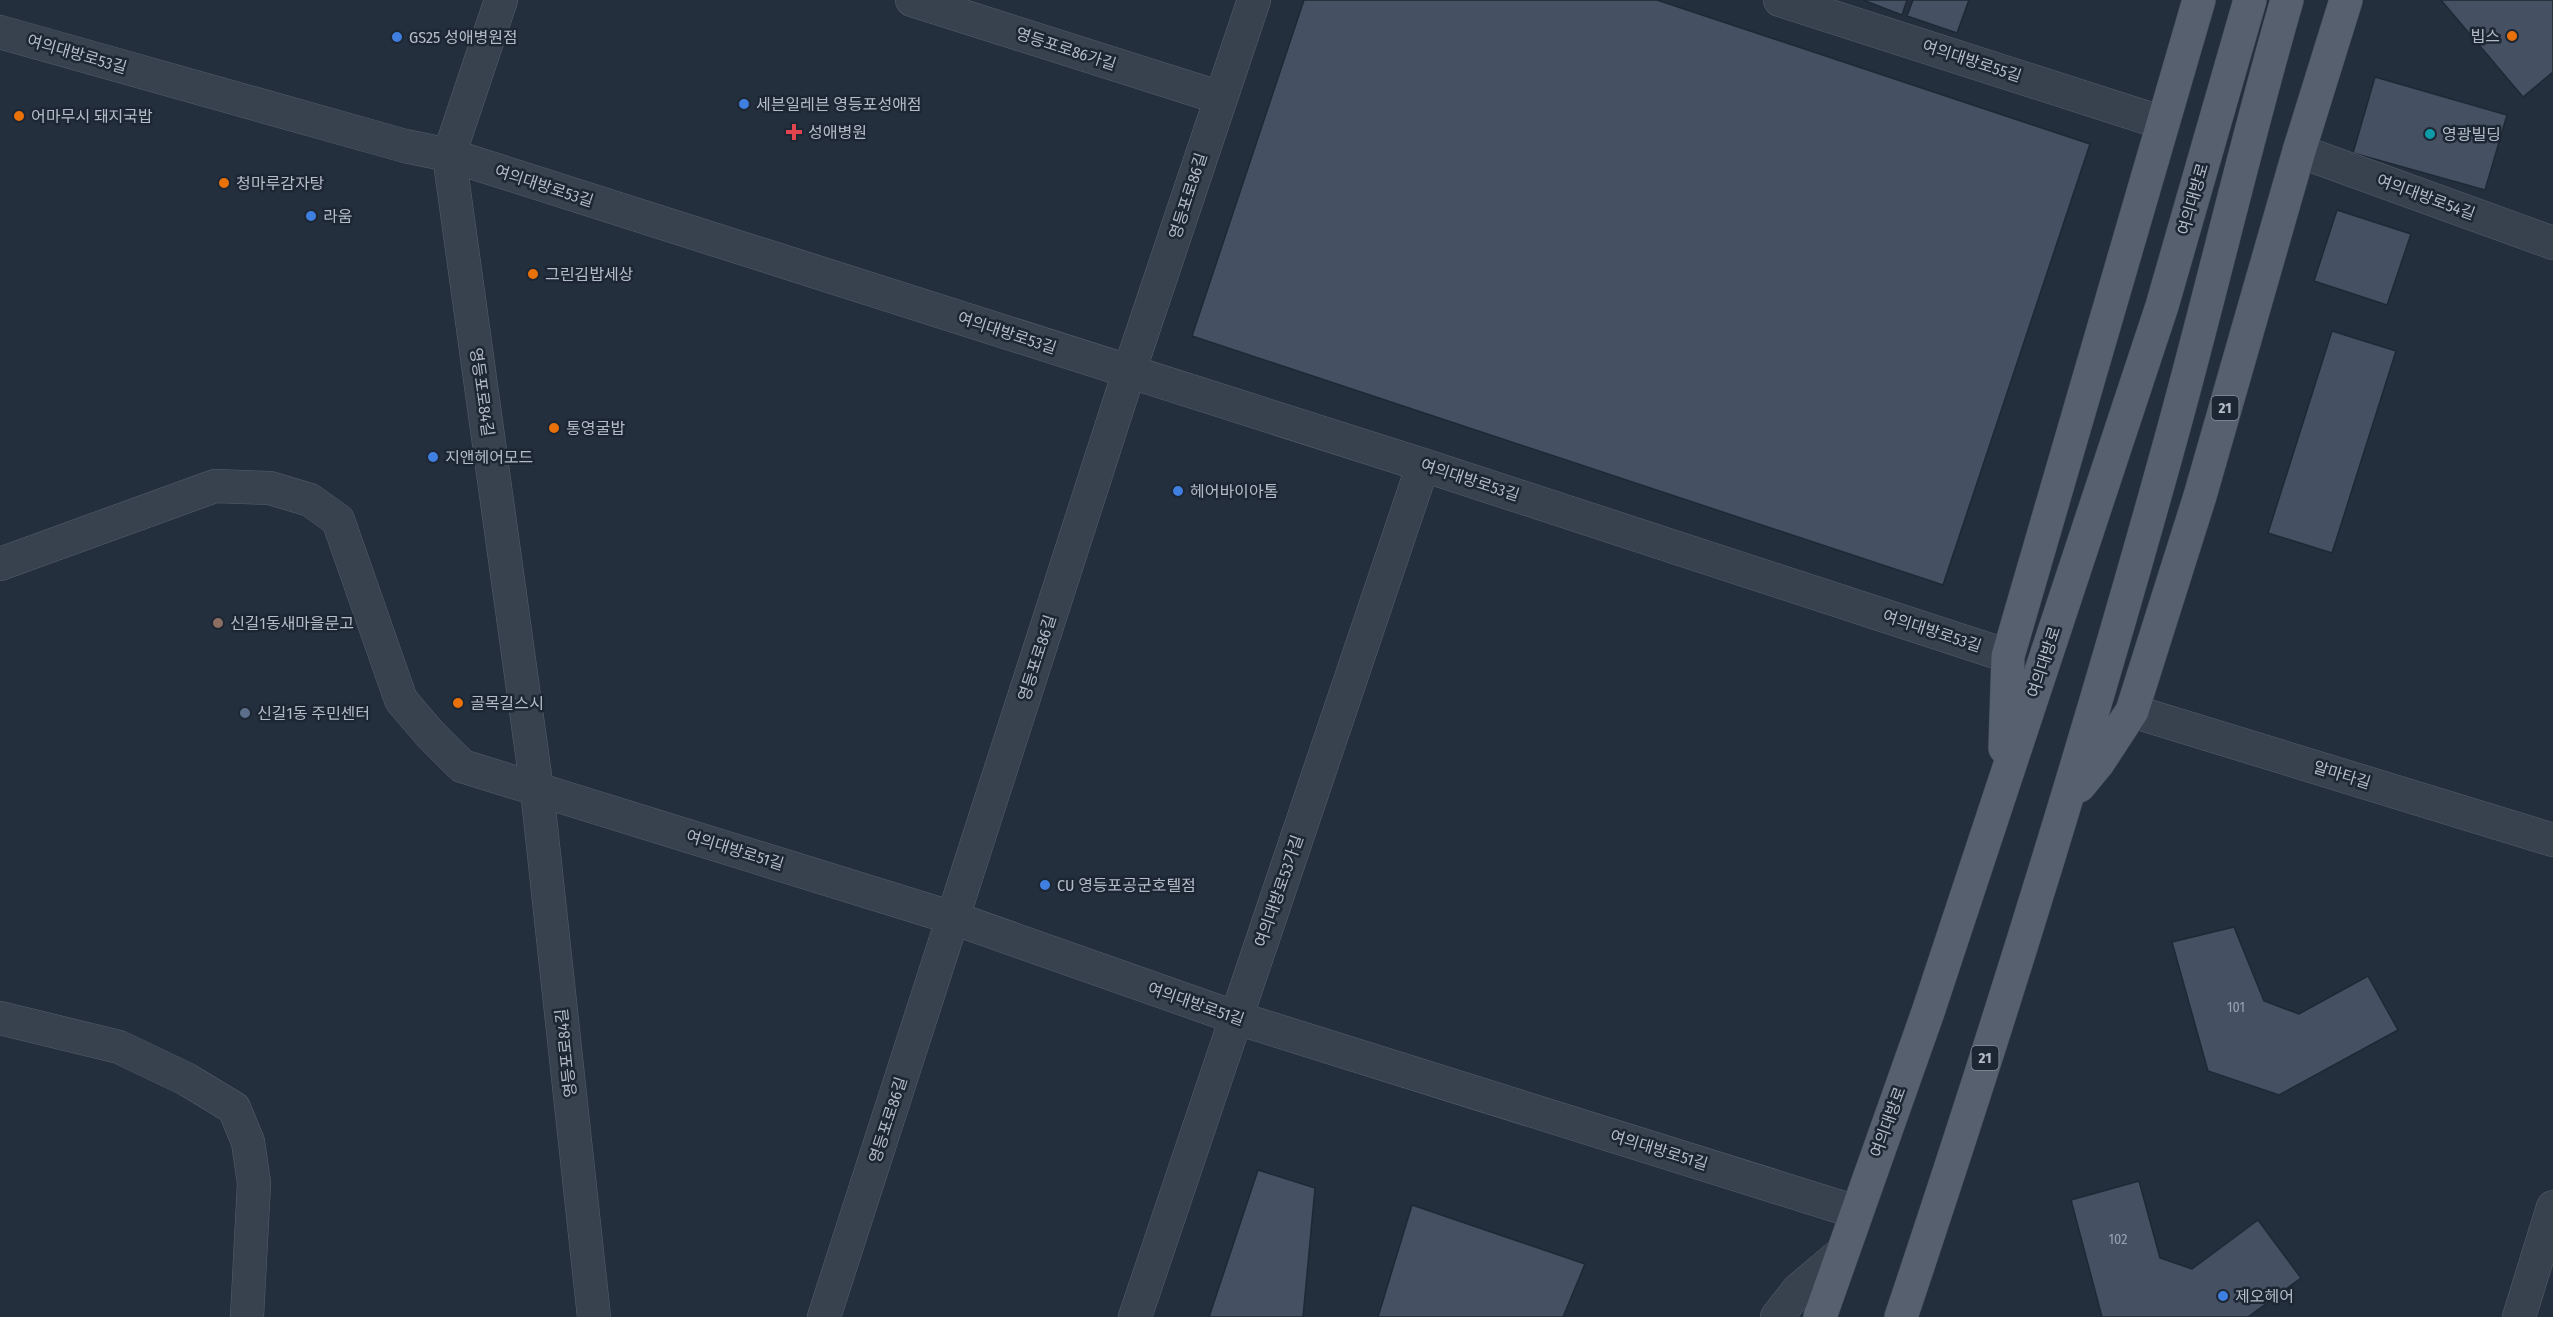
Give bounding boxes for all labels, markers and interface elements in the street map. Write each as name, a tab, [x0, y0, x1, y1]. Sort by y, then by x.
street label: 영등포로86가길	[1013, 24, 1119, 74]
place label: 빕스	[2471, 27, 2500, 46]
place label: GS25 성애병원점	[409, 28, 518, 47]
marker: 빕스	[2505, 29, 2519, 43]
marker: GS25 성애병원점	[390, 30, 404, 44]
street label: 여의대방로53길	[25, 31, 129, 77]
street label: 여의대방로55길	[1920, 36, 2024, 86]
place label: 세븐일레븐 영등포성애점	[756, 95, 922, 114]
marker: 세븐일레븐 영등포성애점	[737, 97, 751, 111]
place label: 어마무시 돼지국밥	[31, 107, 153, 126]
marker: 어마무시 돼지국밥	[12, 109, 26, 123]
marker: 성애병원	[785, 123, 803, 141]
place label: 성애병원	[808, 123, 867, 142]
place label: 영광빌딩	[2442, 125, 2501, 144]
marker: 영광빌딩	[2423, 127, 2437, 141]
street label: 영등포로86길	[1165, 150, 1211, 242]
street label: 여의대방로53길	[492, 161, 596, 211]
street label: 여의대방로	[2174, 161, 2212, 237]
street label: 여의대방로54길	[2374, 170, 2478, 224]
place label: 청마루감자탕	[236, 174, 325, 193]
marker: 청마루감자탕	[217, 176, 231, 190]
place label: 라움	[323, 207, 352, 226]
marker: 라움	[304, 209, 318, 223]
place label: 그린김밥세상	[545, 265, 634, 284]
marker: 그린김밥세상	[526, 267, 540, 281]
street label: 여의대방로53길	[955, 308, 1059, 358]
street label: 영등포로84길	[466, 346, 498, 438]
road number: 21	[2212, 396, 2238, 420]
place label: 통영굴밥	[566, 419, 625, 438]
marker: 통영굴밥	[547, 421, 561, 435]
place label: 지앤헤어모드	[445, 448, 533, 467]
marker: 지앤헤어모드	[426, 450, 440, 464]
street label: 여의대방로53길	[1418, 455, 1522, 505]
place label: 헤어바이아톰	[1190, 482, 1279, 501]
marker: 헤어바이아톰	[1171, 484, 1185, 498]
street label: 여의대방로53길	[1880, 606, 1984, 656]
street label: 영등포로86길	[1014, 612, 1060, 704]
place label: 신길1동새마을문고	[230, 614, 354, 633]
marker: 신길1동새마을문고	[211, 616, 225, 630]
street label: 여의대방로	[2024, 624, 2064, 700]
place label: 골목길스시	[470, 694, 544, 713]
marker: 골목길스시	[451, 696, 465, 710]
place label: 신길1동 주민센터	[257, 704, 370, 723]
marker: 신길1동 주민센터	[238, 706, 252, 720]
street label: 알마타길	[2311, 757, 2373, 793]
street label: 여의대방로51길	[684, 826, 786, 874]
street label: 여의대방로53가길	[1251, 832, 1307, 950]
place label: CU 영등포공군호텔점	[1057, 876, 1196, 895]
marker: CU 영등포공군호텔점	[1038, 878, 1052, 892]
street label: 여의대방로51길	[1145, 979, 1247, 1029]
house number: 101	[2227, 999, 2245, 1016]
street label: 영등포로84길	[552, 1008, 580, 1098]
road number: 21	[1972, 1046, 1998, 1070]
street label: 영등포로86길	[865, 1074, 911, 1166]
street label: 여의대방로	[1866, 1084, 1910, 1160]
street label: 여의대방로51길	[1608, 1126, 1710, 1174]
house number: 102	[2109, 1231, 2127, 1248]
place label: 제오헤어	[2235, 1287, 2294, 1306]
marker: 제오헤어	[2216, 1289, 2230, 1303]

